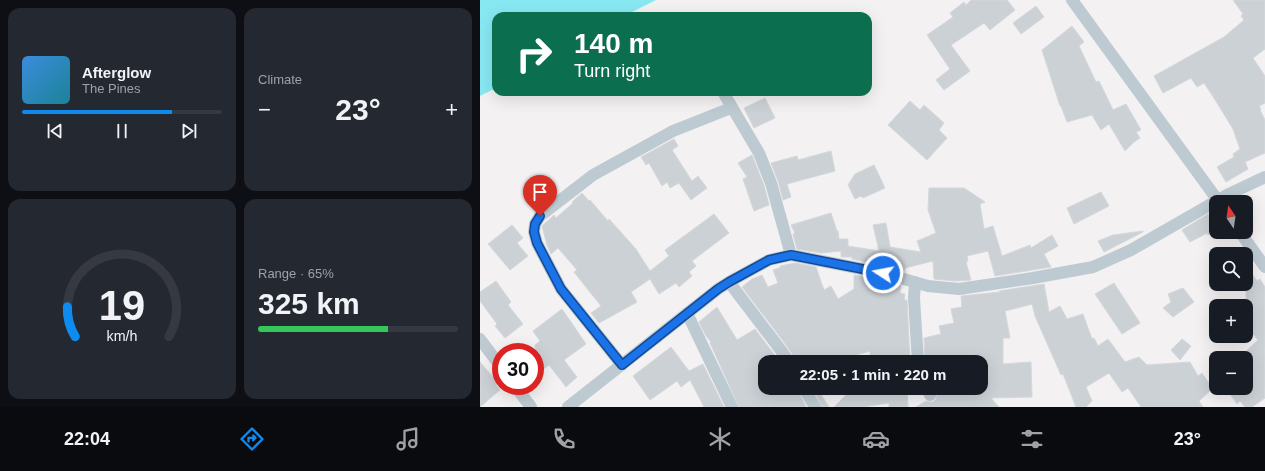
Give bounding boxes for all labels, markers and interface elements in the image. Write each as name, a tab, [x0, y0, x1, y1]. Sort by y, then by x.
icon: right	[508, 28, 560, 80]
text: 140 m	[574, 28, 653, 59]
text: Turn right	[574, 61, 650, 81]
text: Afterglow	[82, 64, 151, 81]
text: Climate	[258, 72, 302, 87]
text: The Pines	[82, 81, 141, 96]
text: 23°	[335, 93, 381, 126]
text: −	[258, 97, 271, 122]
text: +	[445, 97, 458, 122]
icon: previous	[44, 120, 66, 142]
icon: pause	[111, 120, 133, 142]
icon: next	[178, 120, 200, 142]
pin	[523, 175, 557, 216]
icon: arrive	[529, 181, 551, 203]
north arrow	[1209, 195, 1253, 239]
map controls	[1209, 195, 1253, 395]
button: search	[1209, 247, 1253, 291]
position arrow	[862, 252, 904, 294]
text: Range · 65%	[258, 266, 334, 281]
text: 19	[99, 282, 145, 329]
text: 325 km	[258, 287, 360, 320]
button: +	[1209, 299, 1253, 343]
text: km/h	[107, 327, 138, 343]
speed limit sign: 30	[492, 343, 544, 395]
button: −	[1209, 351, 1253, 395]
text: 22:05 · 1 min · 220 m	[800, 366, 946, 383]
icon: directions	[238, 425, 266, 453]
icon: music	[394, 425, 422, 453]
icon: phone	[550, 425, 578, 453]
icon: climate	[706, 425, 734, 453]
icon: car	[862, 425, 890, 453]
icon: filters	[1018, 425, 1046, 453]
text: 22:04	[64, 429, 110, 449]
text: 23°	[1174, 429, 1201, 449]

